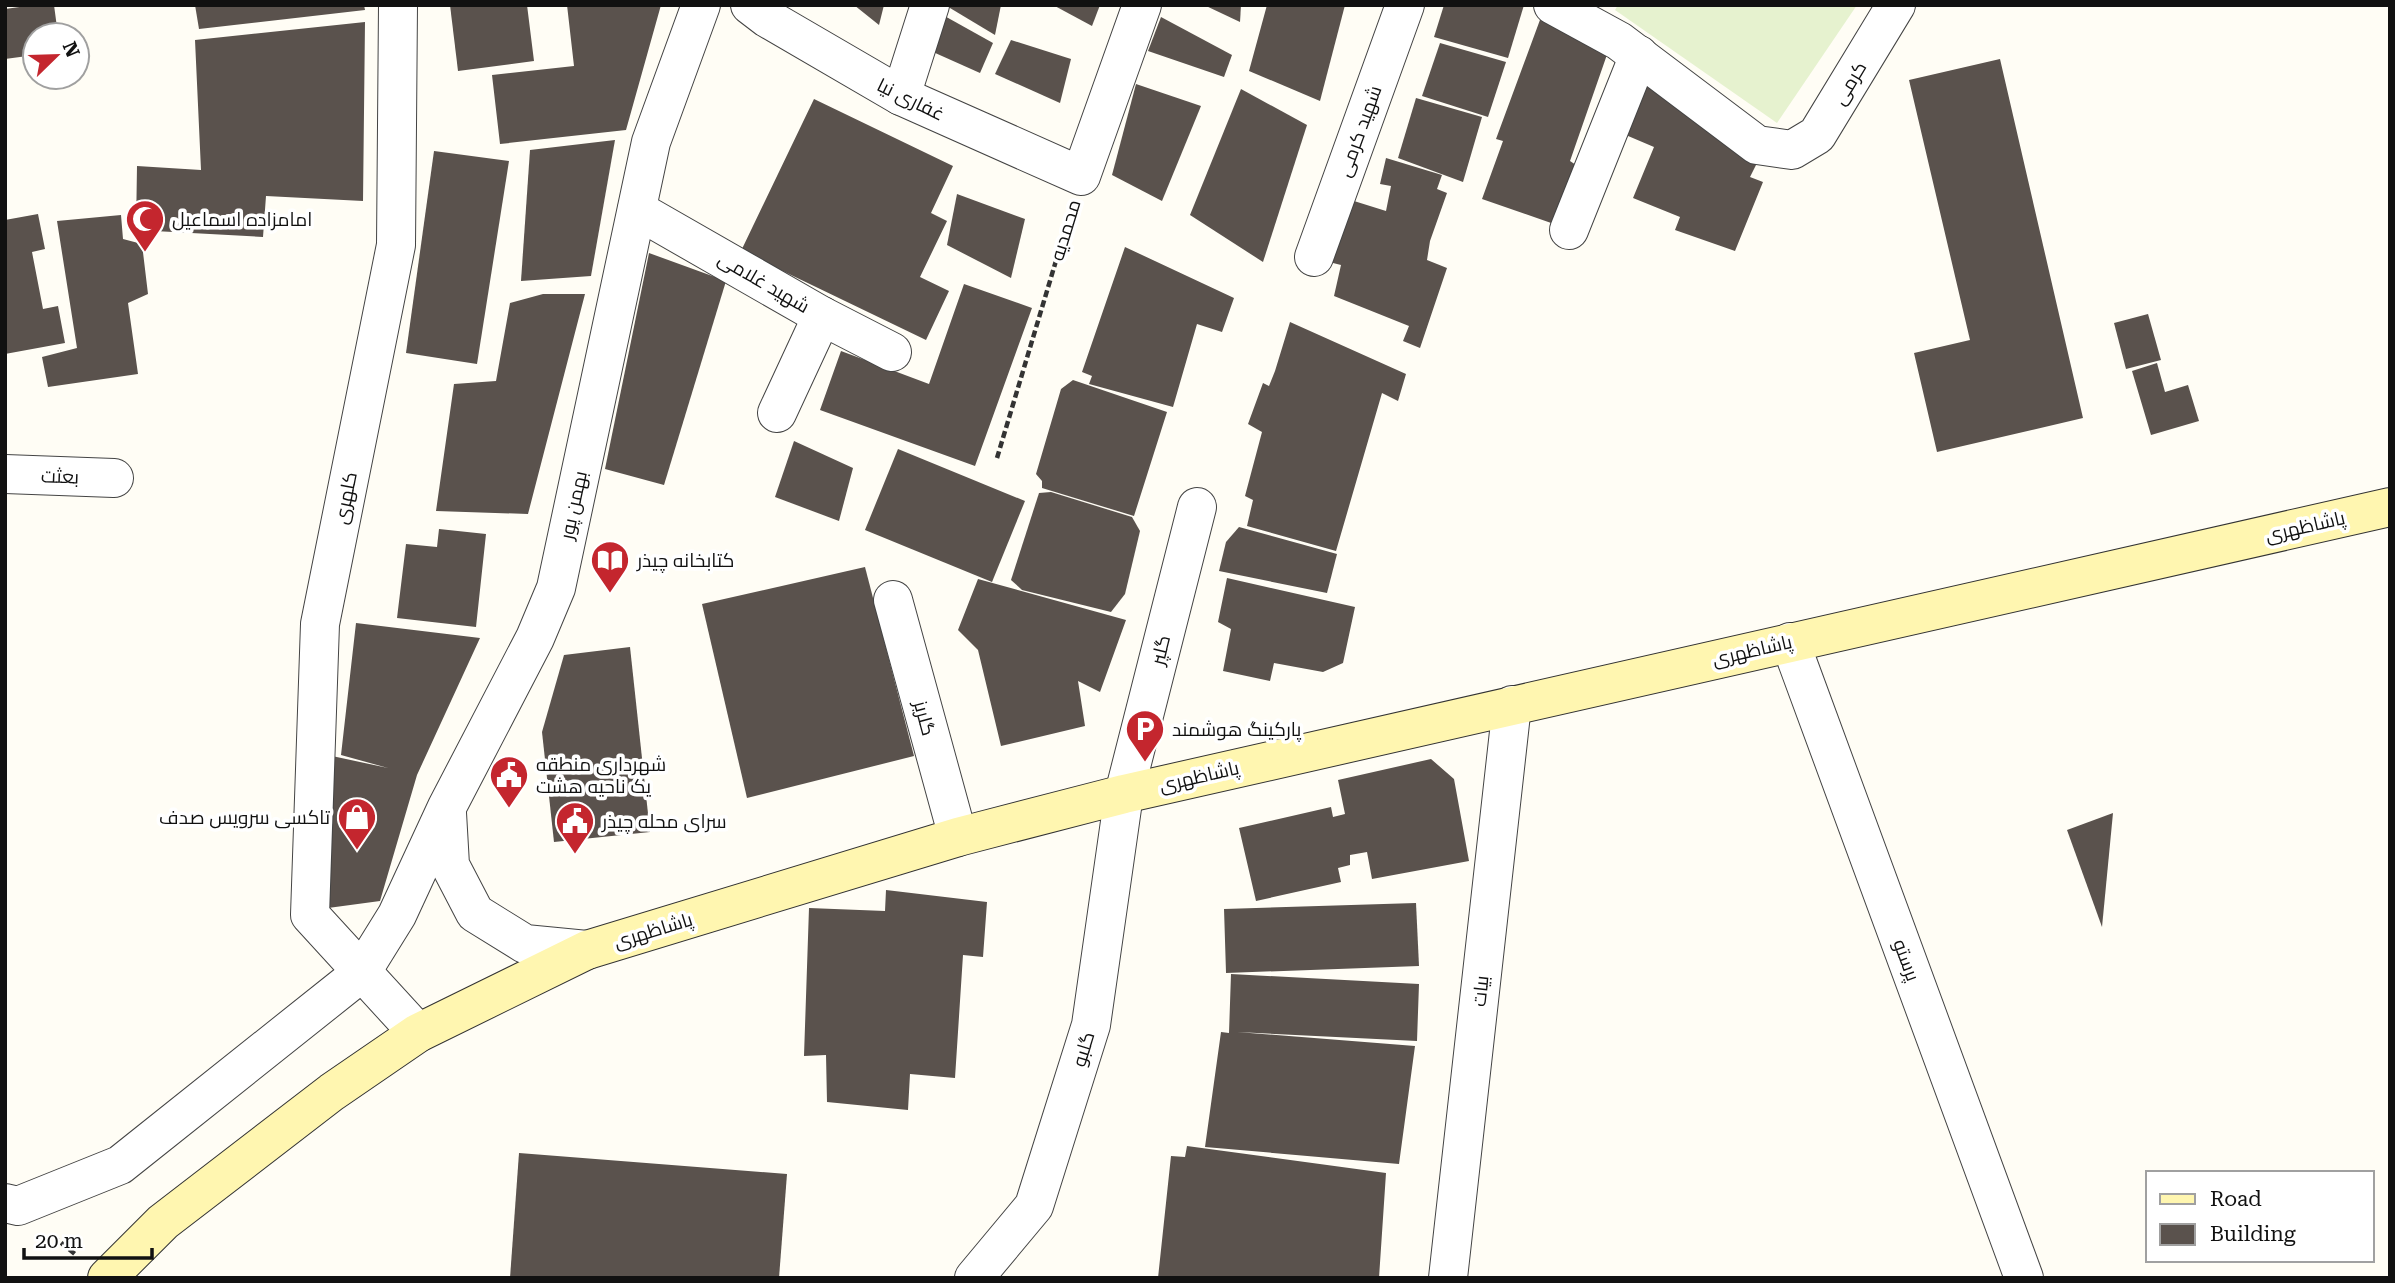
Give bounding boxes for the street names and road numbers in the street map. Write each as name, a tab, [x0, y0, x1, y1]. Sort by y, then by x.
street label: کرمی	[1828, 57, 1871, 109]
street label: غفاری نیا	[873, 73, 948, 126]
street label: شهید کرمی	[1332, 82, 1387, 180]
street label: محمدیه	[1045, 197, 1086, 263]
street label: شهید غلامی	[714, 247, 814, 318]
street label: بعثت	[40, 464, 80, 489]
street label: بهمن پور	[555, 469, 593, 543]
street label: کلهری	[329, 470, 362, 526]
street label: پاشاظهری	[2263, 506, 2348, 548]
street label: پاشاظهری	[1710, 630, 1795, 672]
street label: گلپر	[1145, 633, 1176, 669]
street label: گلریز	[909, 697, 940, 738]
street label: پاشاظهری	[1157, 756, 1242, 798]
street label: پاشاظهری	[611, 908, 696, 954]
street label: پرستو	[1887, 936, 1925, 985]
street label: بیات	[1467, 974, 1494, 1008]
street label: گلبو	[1067, 1029, 1100, 1069]

